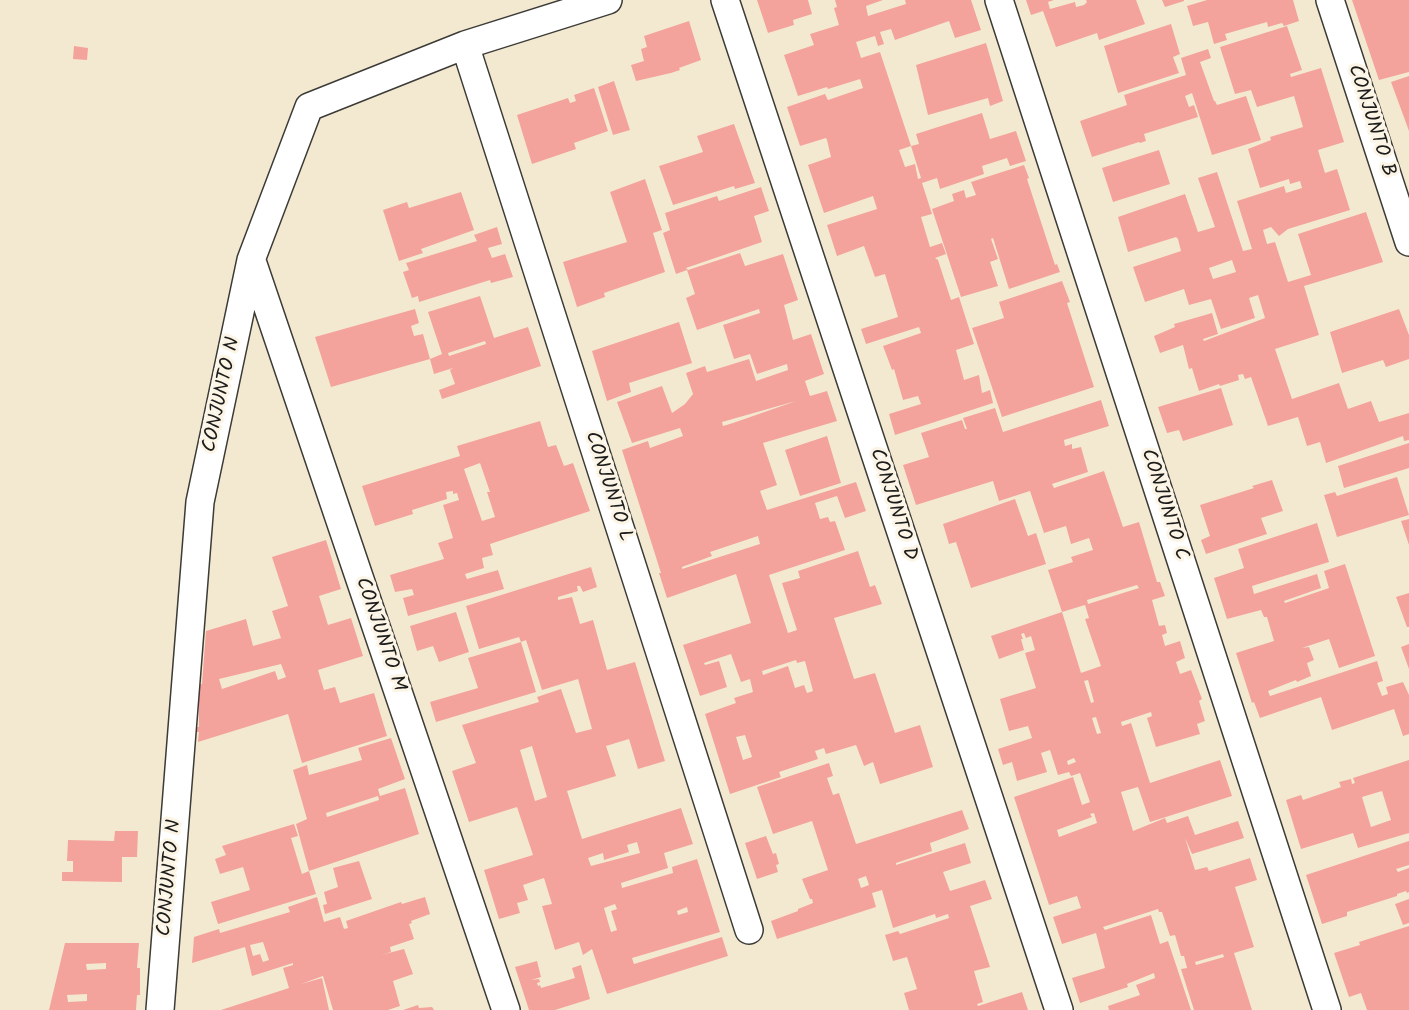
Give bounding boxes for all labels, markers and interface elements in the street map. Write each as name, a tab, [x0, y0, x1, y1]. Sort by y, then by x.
street label: CONJUNTO B	[1341, 62, 1399, 180]
street label: CONJUNTO N	[199, 335, 247, 455]
street label: CONJUNTO L	[578, 429, 636, 545]
street label: CONJUNTO D	[863, 446, 921, 564]
street label: CONJUNTO C	[1134, 446, 1192, 564]
street label: CONJUNTO M	[348, 575, 410, 695]
street label: CONJUNTO N	[154, 819, 188, 937]

